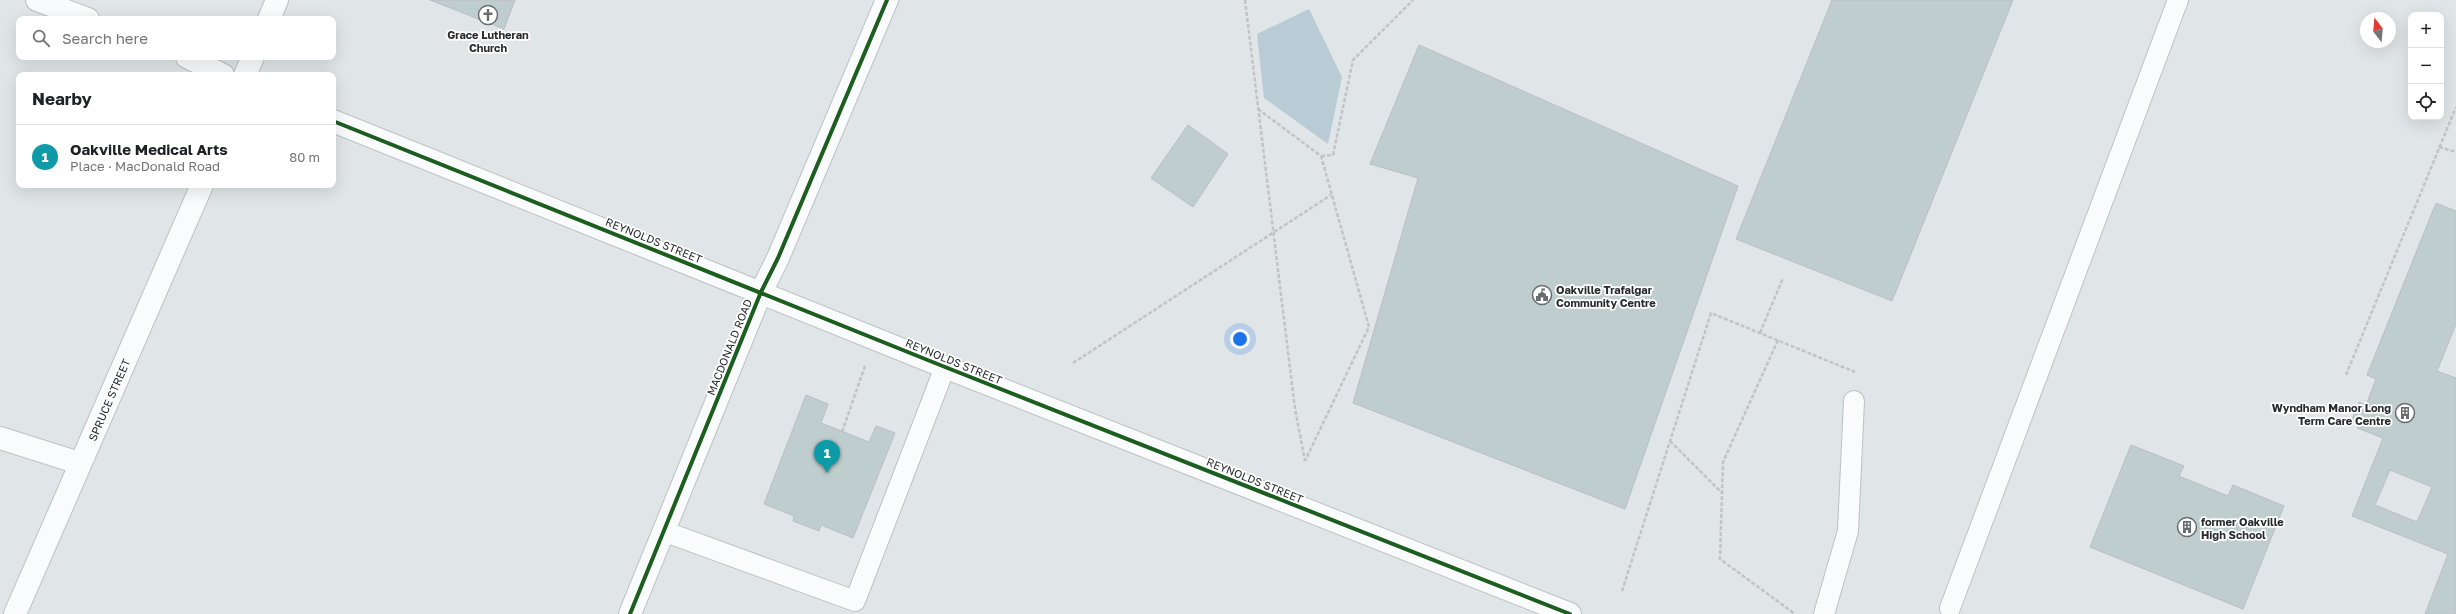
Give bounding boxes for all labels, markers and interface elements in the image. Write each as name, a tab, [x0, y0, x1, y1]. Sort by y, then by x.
church icon: Grace Lutheran Church	[477, 4, 499, 26]
north arrow	[2360, 12, 2396, 48]
map controls	[2408, 12, 2444, 120]
button: +	[2408, 12, 2444, 48]
search box	[16, 16, 336, 60]
icon: search	[30, 27, 52, 49]
place label: Grace Lutheran Church	[447, 28, 529, 54]
text: Search here	[62, 29, 148, 47]
button: −	[2408, 48, 2444, 84]
button: locate	[2408, 84, 2444, 120]
text: Nearby	[32, 88, 92, 109]
text: Oakville Medical Arts	[70, 140, 228, 158]
text: 1	[42, 149, 48, 165]
text: 80 m	[289, 149, 320, 165]
text: Place · MacDonald Road	[70, 158, 220, 174]
street label: REYNOLDS STREET	[604, 215, 704, 265]
place label: Oakville Trafalgar Community Centre	[1556, 283, 1656, 309]
public building icon: Oakville Trafalgar Community Centre	[1531, 284, 1553, 306]
street label: MACDONALD ROAD	[704, 297, 754, 397]
your location	[1230, 329, 1250, 349]
street label: REYNOLDS STREET	[904, 336, 1004, 386]
street label: SPRUCE STREET	[85, 356, 132, 443]
place label: Wyndham Manor Long Term Care Centre	[2272, 401, 2392, 427]
building icon: Wyndham Manor Long Term Care Centre	[2394, 402, 2416, 424]
pin: 1	[814, 440, 840, 473]
street label: REYNOLDS STREET	[1205, 455, 1305, 505]
place label: former Oakville High School	[2201, 515, 2284, 541]
building icon: former Oakville High School	[2176, 516, 2198, 538]

